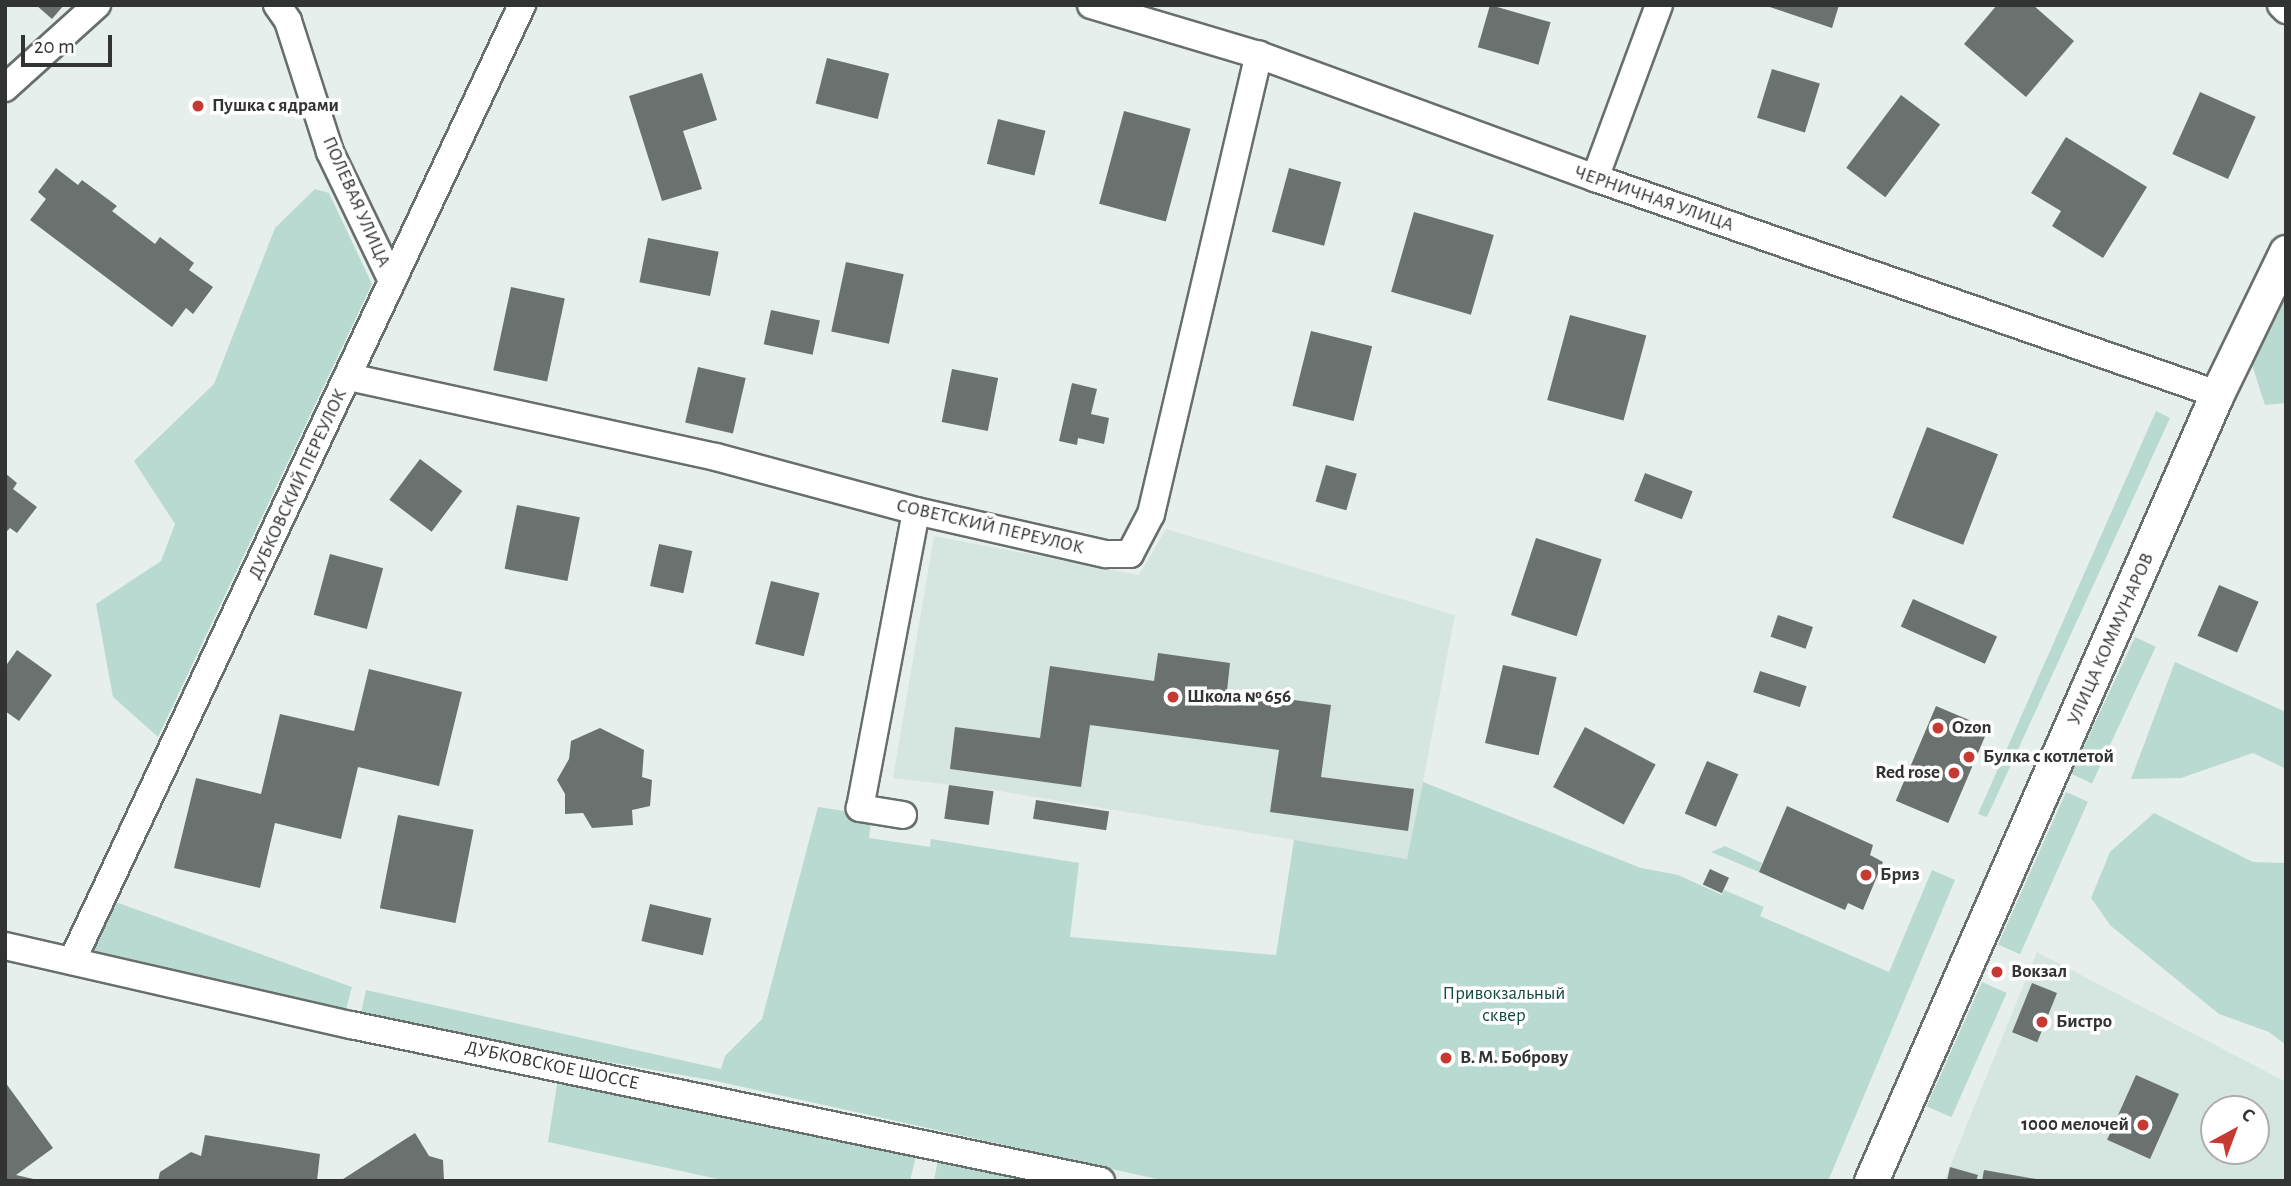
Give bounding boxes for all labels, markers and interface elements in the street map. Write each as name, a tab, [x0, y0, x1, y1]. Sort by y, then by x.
scale bar	[24, 21, 116, 65]
text: 20 m	[34, 36, 75, 57]
place label: Пушка с ядрами	[212, 95, 339, 117]
marker: Пушка с ядрами	[190, 98, 206, 114]
street label: ПОЛЕВАЯ УЛИЦА	[317, 133, 395, 271]
street label: ЧЕРНИЧНАЯ УЛИЦА	[1571, 161, 1737, 237]
street label: ДУБКОВСКИЙ ПЕРЕУЛОК	[244, 385, 352, 583]
street label: СОВЕТСКИЙ ПЕРЕУЛОК	[894, 494, 1086, 560]
street label: УЛИЦА КОММУНАРОВ	[2063, 549, 2159, 729]
place label: Школа № 656	[1187, 686, 1291, 708]
marker: Школа № 656	[1165, 689, 1181, 705]
place label: Ozon	[1952, 717, 1991, 739]
marker: Ozon	[1930, 720, 1946, 736]
place label: Булка с котлетой	[1983, 746, 2114, 768]
marker: Булка с котлетой	[1961, 749, 1977, 765]
place label: Red rose	[1875, 762, 1940, 784]
marker: Red rose	[1946, 765, 1962, 781]
place label: Бриз	[1880, 864, 1919, 886]
marker: Бриз	[1858, 867, 1874, 883]
place label: Вокзал	[2011, 961, 2067, 983]
marker: Вокзал	[1989, 964, 2005, 980]
park label: Привокзальный сквер	[1443, 983, 1565, 1027]
place label: Бистро	[2056, 1011, 2112, 1033]
marker: Бистро	[2034, 1014, 2050, 1030]
street label: ДУБКОВСКОЕ ШОССЕ	[463, 1036, 641, 1096]
place label: В. М. Боброву	[1460, 1047, 1568, 1069]
marker: В. М. Боброву	[1438, 1050, 1454, 1066]
north arrow	[2200, 1095, 2270, 1165]
text: С	[2238, 1105, 2258, 1126]
place label: 1000 мелочей	[2021, 1114, 2129, 1136]
marker: 1000 мелочей	[2135, 1117, 2151, 1133]

